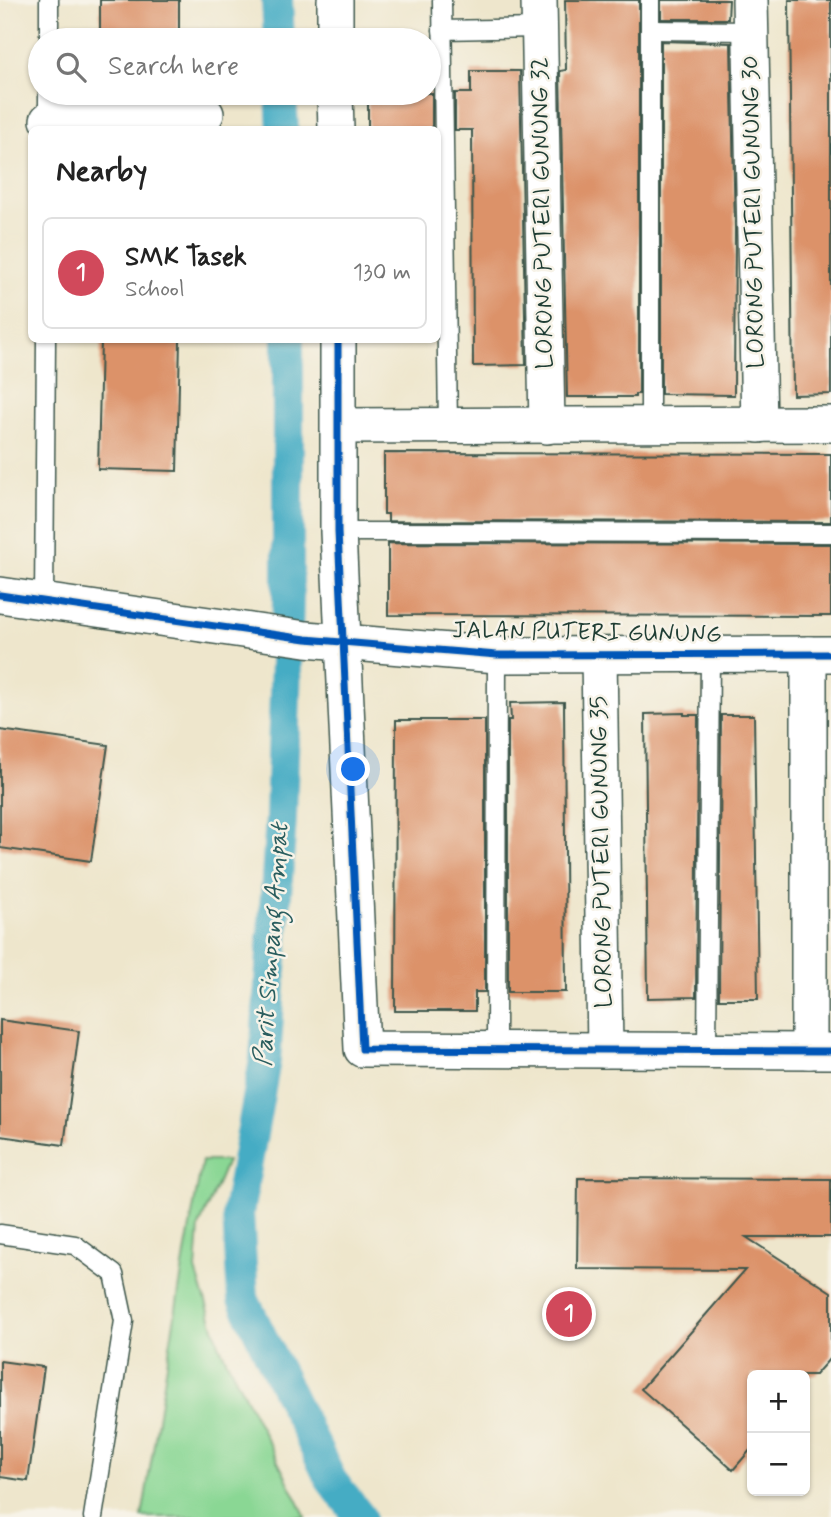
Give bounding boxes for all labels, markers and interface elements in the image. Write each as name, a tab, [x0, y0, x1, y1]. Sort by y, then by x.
search box	[28, 28, 441, 105]
icon: search	[52, 48, 90, 86]
text: Search here	[108, 50, 239, 84]
street label: LORONG PUTERI GUNUNG 30	[736, 55, 772, 369]
street label: LORONG PUTERI GUNUNG 32	[525, 57, 561, 369]
text: Nearby	[56, 152, 147, 191]
text: SMK Tasek	[125, 241, 247, 275]
text: 1	[76, 258, 86, 288]
text: 130 m	[353, 258, 411, 288]
text: School	[125, 275, 185, 305]
street label: JALAN PUTERI GUNUNG	[452, 615, 722, 651]
street label: LORONG PUTERI GUNUNG 35	[584, 696, 620, 1008]
your location	[336, 752, 370, 786]
water label: Parit Simpang Ampat	[247, 820, 301, 1068]
pin: 1	[546, 1288, 592, 1340]
map controls	[747, 1370, 810, 1496]
button: +	[747, 1370, 810, 1433]
button: −	[747, 1433, 810, 1496]

